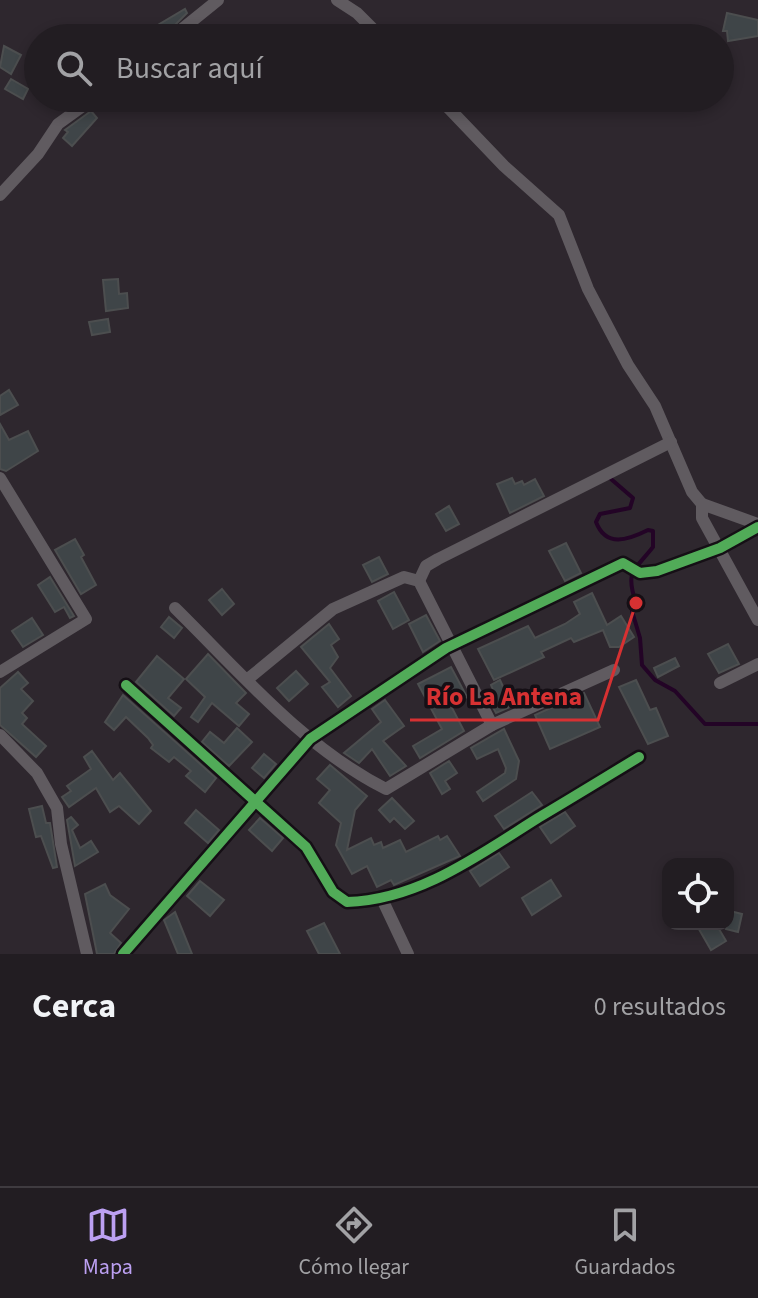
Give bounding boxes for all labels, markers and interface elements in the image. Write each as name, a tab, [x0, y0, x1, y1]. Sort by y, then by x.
search box	[24, 24, 734, 112]
icon: search	[52, 46, 96, 90]
text: Buscar aquí	[116, 47, 263, 90]
callout: Río La Antena	[410, 670, 598, 720]
text: Río La Antena	[426, 678, 582, 715]
map controls	[662, 858, 734, 930]
button: locate	[662, 858, 734, 930]
text: Cerca	[32, 982, 116, 1031]
text: 0 resultados	[594, 988, 726, 1025]
tab: Mapa	[83, 1203, 133, 1283]
tab: Cómo llegar	[298, 1203, 409, 1283]
tab: Guardados	[575, 1203, 675, 1283]

